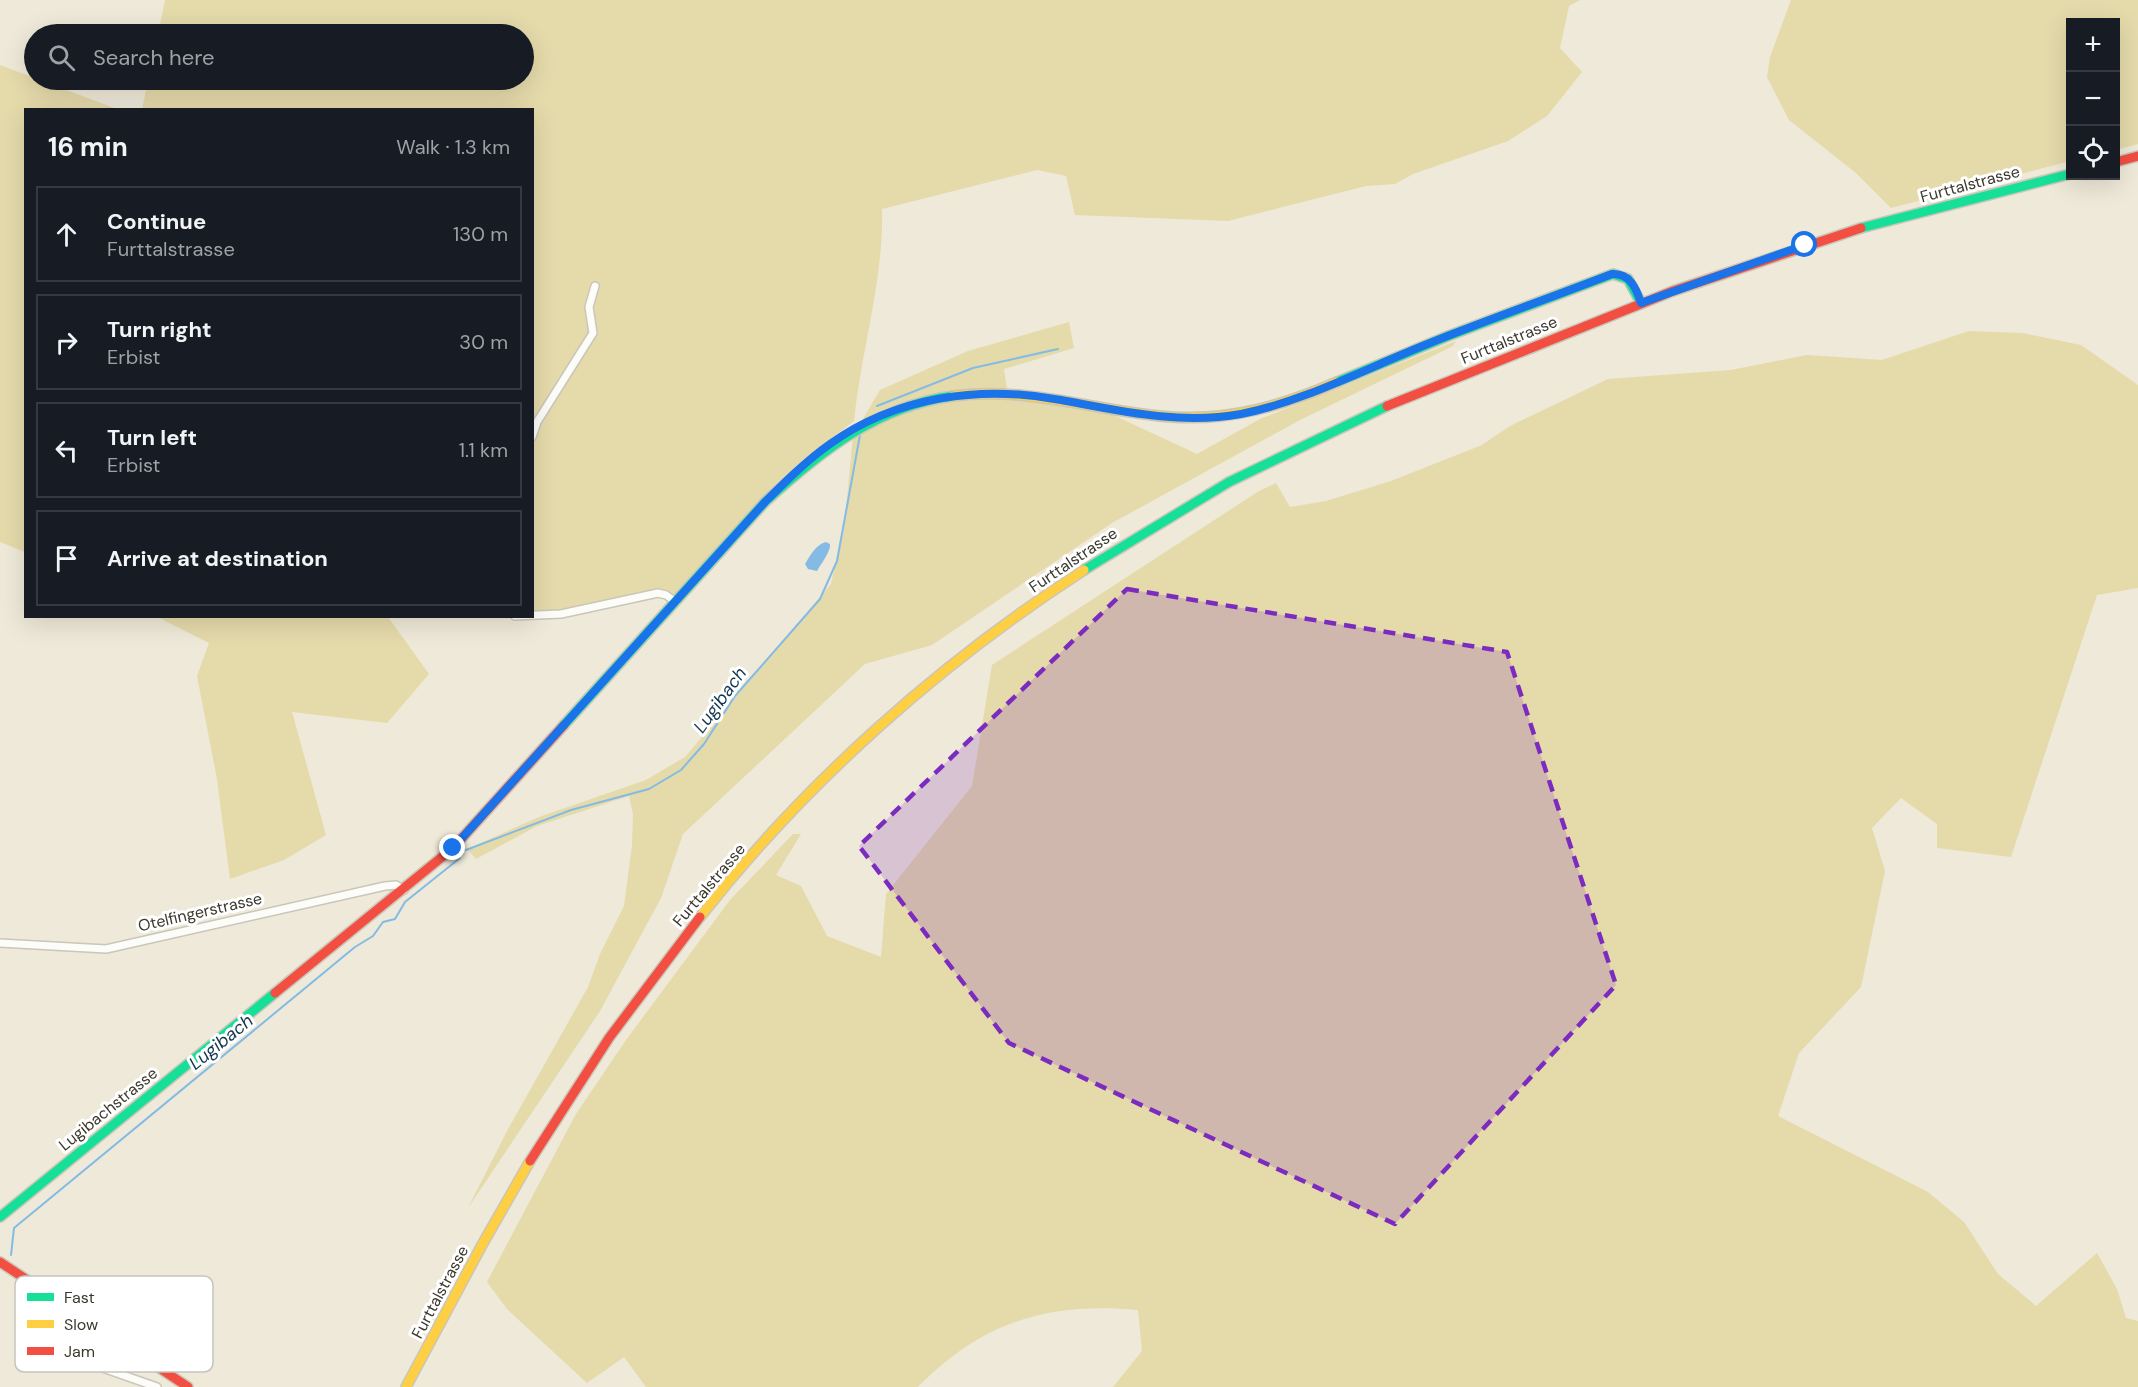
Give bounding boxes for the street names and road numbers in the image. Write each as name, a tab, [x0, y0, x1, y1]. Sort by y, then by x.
street label: Furttalstrasse	[1918, 161, 2022, 207]
street label: Furttalstrasse	[1458, 311, 1560, 369]
street label: Furttalstrasse	[1025, 523, 1121, 597]
street label: Furttalstrasse	[668, 839, 750, 931]
street label: Otelfingerstrasse	[136, 888, 264, 936]
street label: Lugibachstrasse	[54, 1063, 162, 1155]
street label: Furttalstrasse	[407, 1242, 473, 1342]

